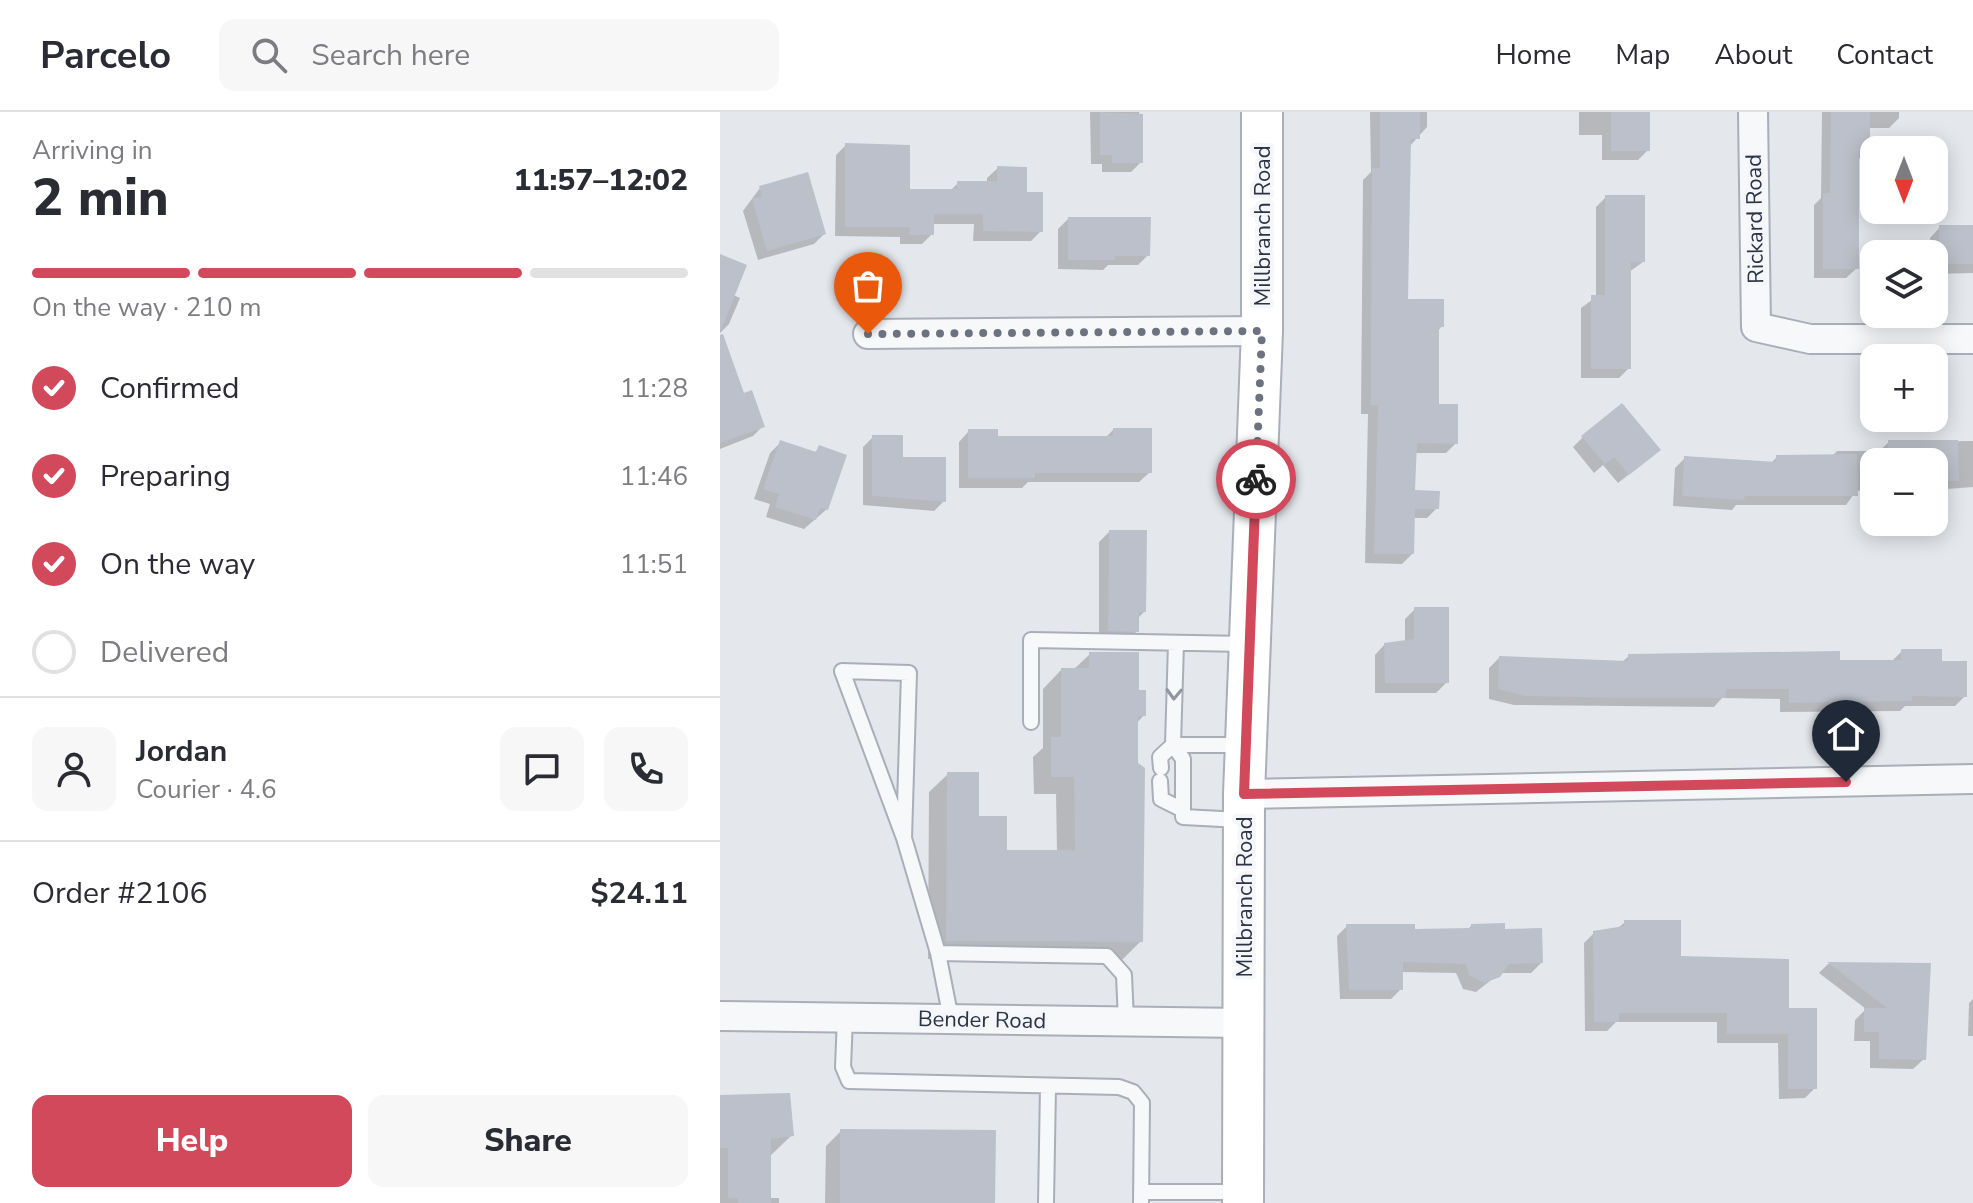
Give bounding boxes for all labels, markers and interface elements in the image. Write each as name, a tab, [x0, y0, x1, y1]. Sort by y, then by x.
search box	[219, 19, 779, 91]
text: Parcelo	[40, 30, 171, 81]
icon: search	[247, 33, 291, 77]
text: Search here	[311, 35, 470, 76]
text: Home	[1496, 36, 1571, 74]
text: Map	[1615, 36, 1670, 74]
text: About	[1714, 36, 1792, 74]
text: Contact	[1836, 36, 1933, 74]
text: Arriving in	[32, 133, 153, 168]
north arrow	[1860, 136, 1948, 224]
map controls	[1860, 136, 1948, 536]
street label: Millbranch Road	[1248, 145, 1278, 307]
street label: Rickard Road	[1739, 154, 1771, 284]
text: 11:57–12:02	[513, 160, 688, 201]
text: 2 min	[32, 162, 169, 233]
button: layers	[1860, 240, 1948, 328]
pin	[834, 252, 902, 334]
icon: bag	[846, 264, 890, 308]
text: On the way · 210 m	[32, 290, 261, 325]
button: +	[1860, 344, 1948, 432]
icon: check	[32, 366, 76, 410]
text: Confirmed	[100, 368, 240, 409]
text: 11:28	[620, 371, 688, 406]
courier	[1216, 439, 1296, 519]
button: −	[1860, 448, 1948, 536]
icon: check	[32, 454, 76, 498]
text: Preparing	[100, 456, 231, 497]
icon: bike	[1234, 457, 1278, 501]
text: 11:46	[620, 459, 688, 494]
icon: check	[32, 542, 76, 586]
text: On the way	[100, 544, 255, 585]
text: 11:51	[620, 547, 688, 582]
text: Delivered	[100, 632, 229, 673]
one-way arrow	[1166, 688, 1183, 701]
pin	[1812, 700, 1880, 782]
icon: home	[1824, 712, 1868, 756]
button: person	[32, 727, 116, 811]
button: chat	[500, 727, 584, 811]
button: phone	[604, 727, 688, 811]
text: Jordan	[136, 731, 227, 772]
text: Courier · 4.6	[136, 772, 277, 807]
street label: Millbranch Road	[1230, 816, 1260, 978]
text: Order #2106	[32, 873, 207, 914]
text: $24.11	[591, 873, 688, 914]
street label: Bender Road	[918, 1004, 1046, 1036]
button: Help	[32, 1095, 352, 1187]
button: Share	[368, 1095, 688, 1187]

